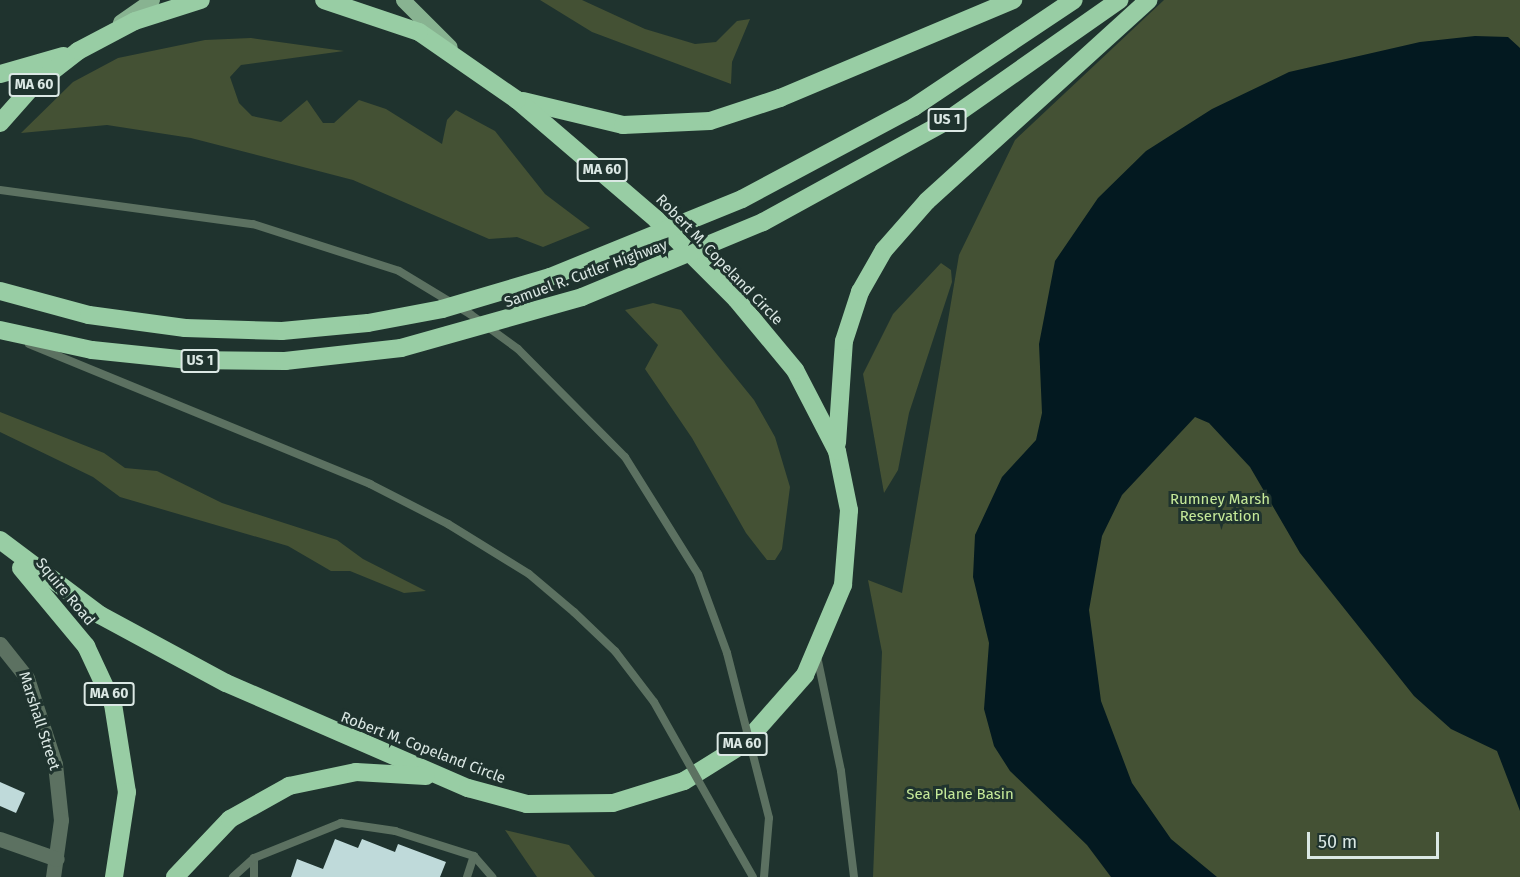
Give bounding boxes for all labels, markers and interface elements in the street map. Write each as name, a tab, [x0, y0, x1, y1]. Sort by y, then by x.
road number: MA 60	[9, 74, 60, 96]
road number: US 1	[928, 109, 966, 131]
road number: MA 60	[576, 159, 628, 181]
street label: Robert M. Copeland Circle	[652, 191, 786, 329]
street label: Samuel R. Cutler Highway	[502, 236, 670, 312]
road number: US 1	[180, 350, 220, 372]
park label: Rumney Marsh Reservation	[1170, 490, 1270, 525]
street label: Squire Road	[32, 555, 98, 629]
street label: Marshall Street	[15, 669, 63, 773]
road number: MA 60	[84, 683, 134, 705]
street label: Robert M. Copeland Circle	[338, 708, 508, 788]
road number: MA 60	[716, 733, 768, 755]
park label: Sea Plane Basin	[906, 786, 1014, 804]
scale bar	[1310, 820, 1442, 858]
text: 50 m	[1318, 831, 1357, 853]

